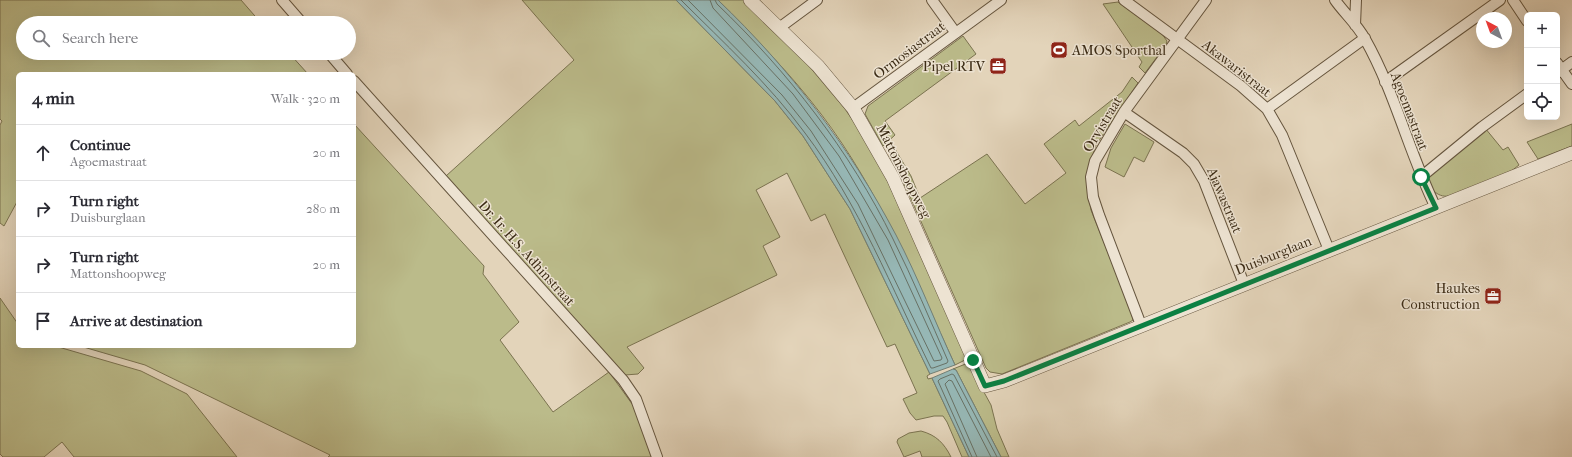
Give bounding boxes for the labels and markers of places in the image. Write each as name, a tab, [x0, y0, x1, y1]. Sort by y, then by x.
sports icon: AMOS Sporthal	[1049, 40, 1069, 60]
place label: AMOS Sporthal	[1071, 42, 1166, 59]
office icon: Pipel RTV	[988, 56, 1008, 76]
place label: Pipel RTV	[923, 58, 986, 75]
place label: Haukes Construction	[1401, 280, 1480, 313]
office icon: Haukes Construction	[1483, 286, 1503, 306]

